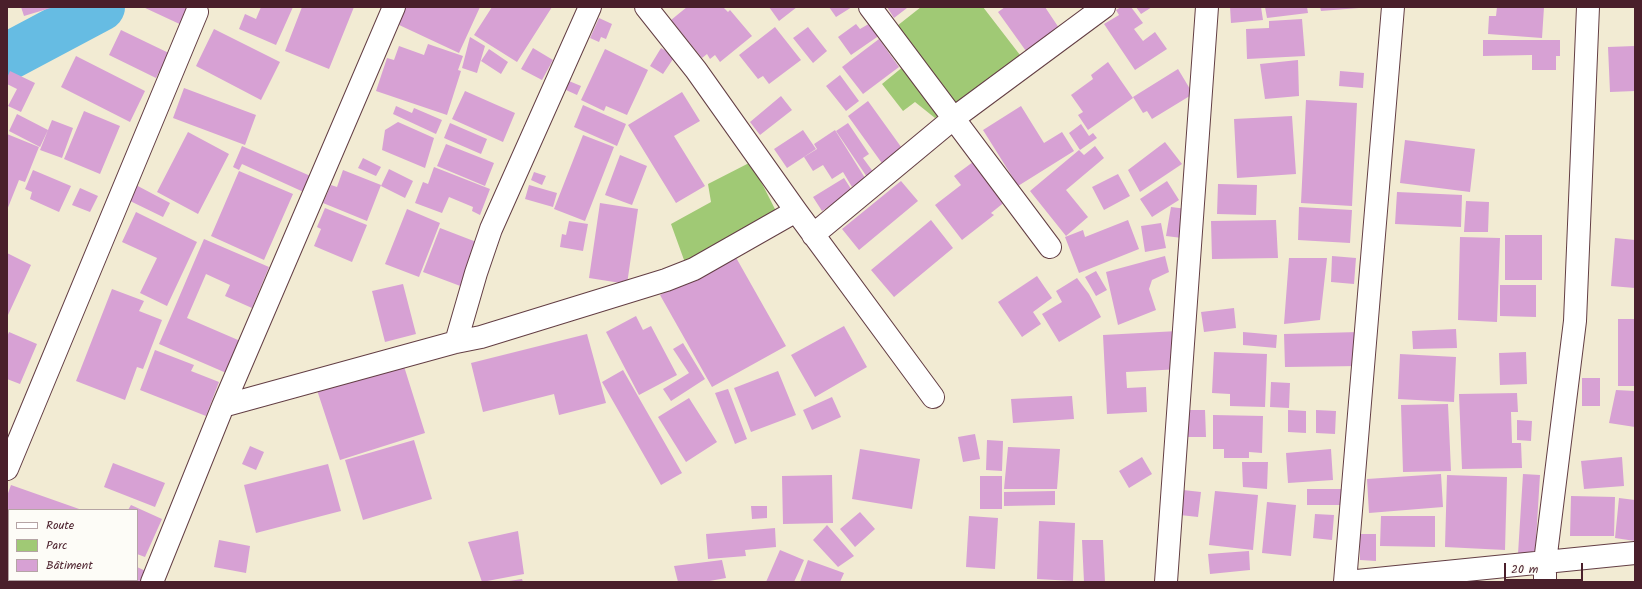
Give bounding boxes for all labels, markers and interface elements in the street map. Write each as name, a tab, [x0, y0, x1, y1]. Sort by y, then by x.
legend	[8, 509, 138, 581]
text: Route	[46, 516, 74, 535]
text: Parc	[46, 536, 67, 555]
scale bar	[1506, 555, 1585, 581]
text: Bâtiment	[46, 556, 93, 575]
text: 20 m	[1511, 560, 1538, 579]

